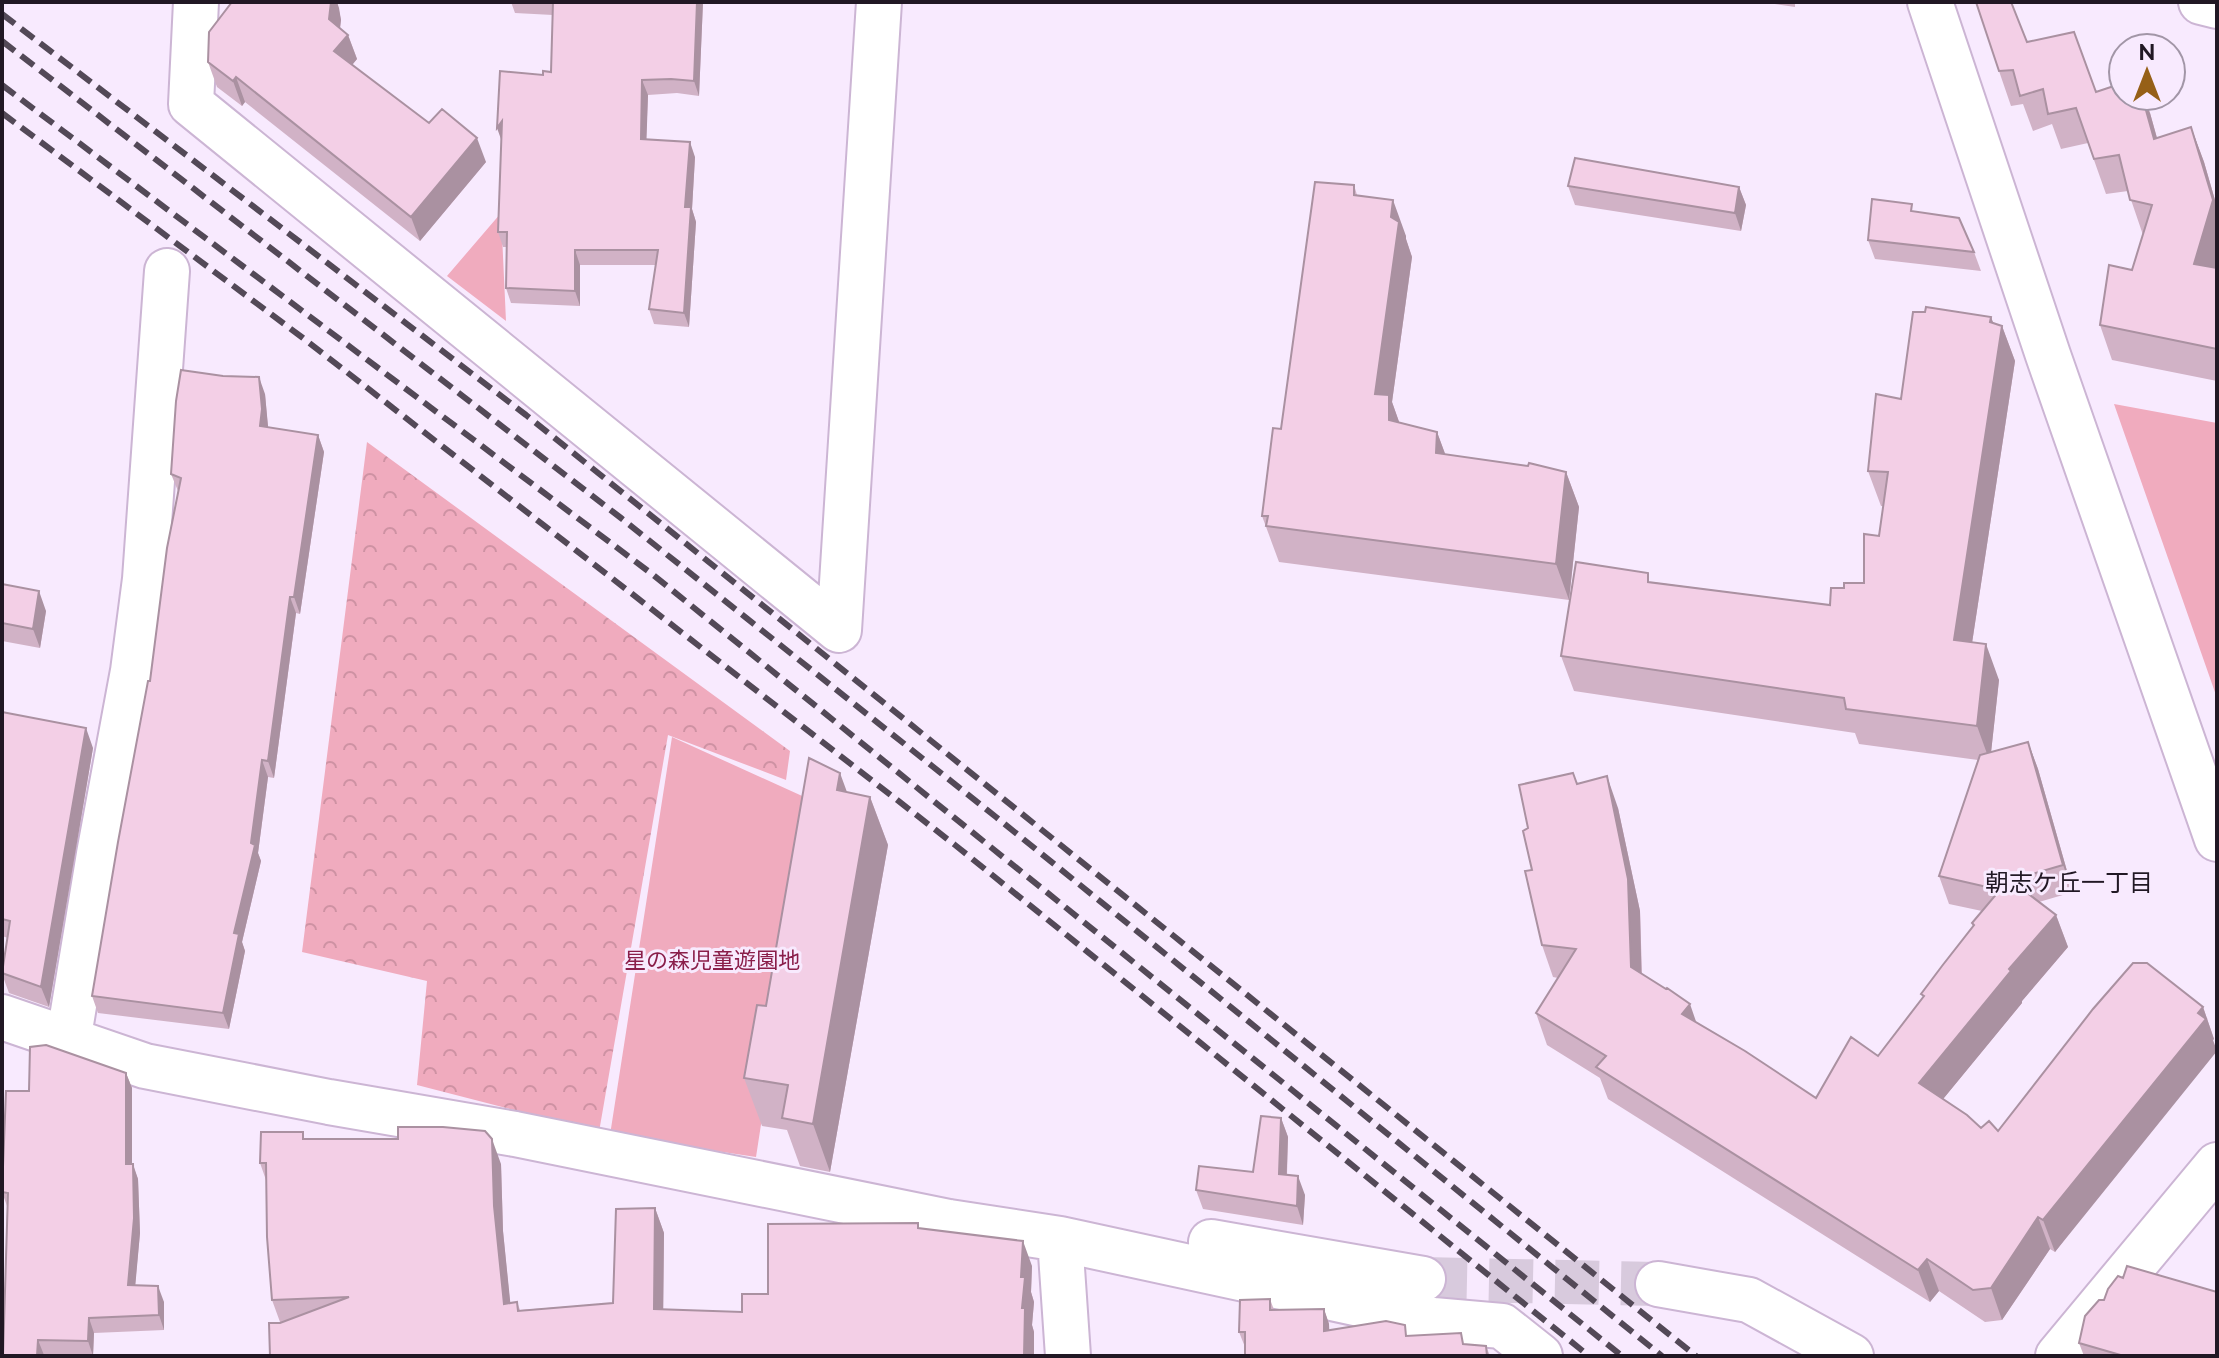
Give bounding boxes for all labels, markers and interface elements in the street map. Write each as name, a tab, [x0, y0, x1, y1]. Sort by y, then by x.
north arrow	[2107, 32, 2187, 112]
text: N	[2139, 39, 2155, 65]
district label: 朝志ケ丘一丁目	[1985, 868, 2153, 897]
park label: 星の森児童遊園地	[624, 947, 800, 973]

